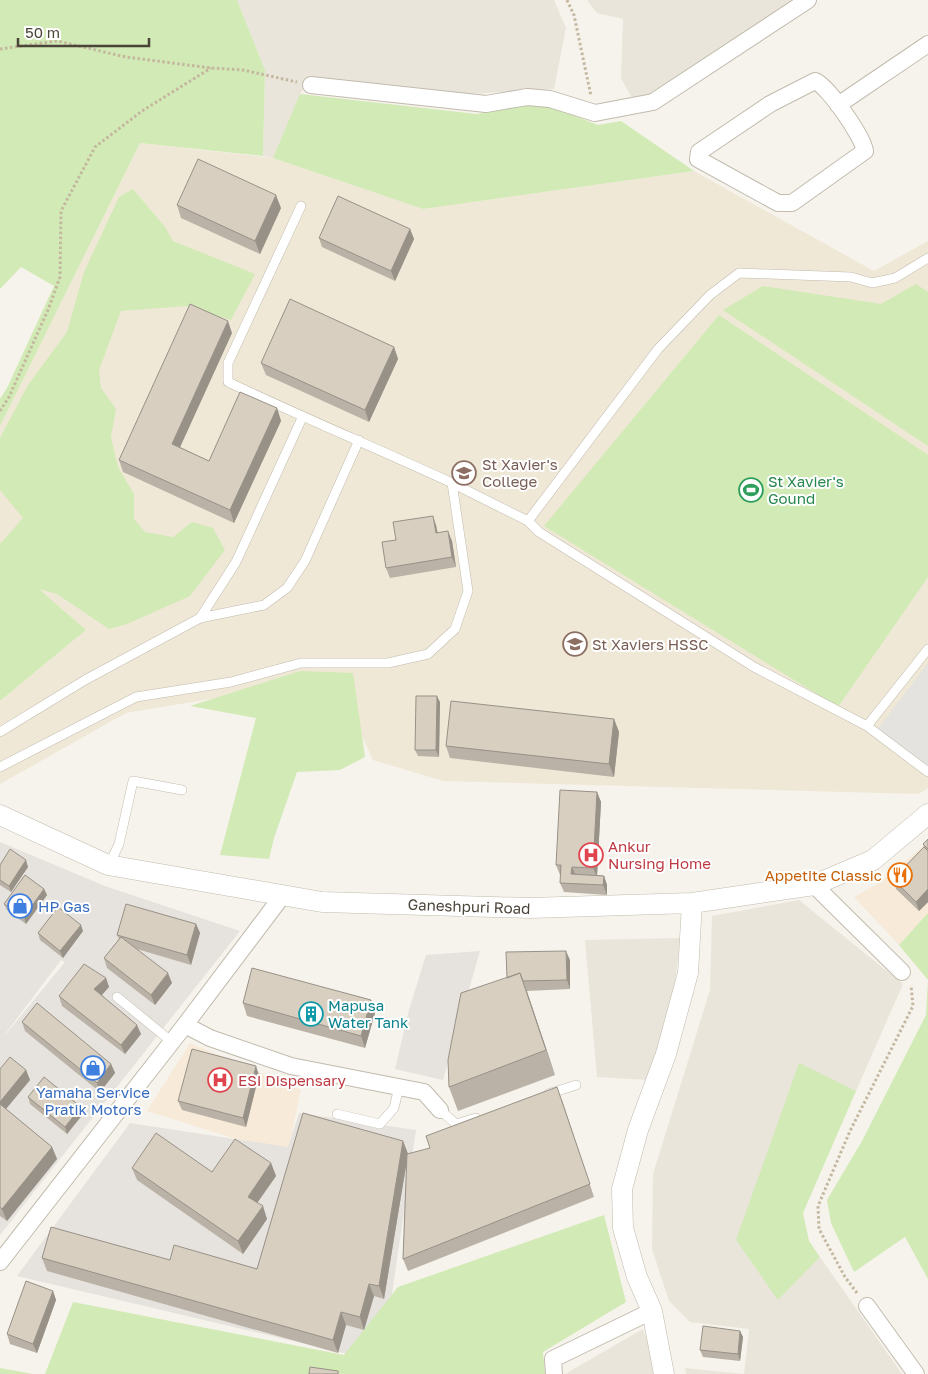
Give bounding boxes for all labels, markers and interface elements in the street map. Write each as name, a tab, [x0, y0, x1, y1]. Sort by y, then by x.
scale bar	[18, 15, 149, 47]
text: 50 m	[25, 23, 60, 41]
place label: St Xavier's College	[482, 455, 558, 490]
school or university icon: St Xavier's College	[451, 460, 477, 486]
place label: St Xavier's Gound	[768, 472, 844, 507]
sports icon: St Xavier's Gound	[738, 477, 764, 503]
school or university icon: St Xaviers HSSC	[562, 631, 588, 657]
place label: St Xaviers HSSC	[592, 635, 708, 653]
place label: Ankur Nursing Home	[608, 837, 711, 872]
hospital icon: Ankur Nursing Home	[578, 842, 604, 868]
restaurant icon: Appetite Classic	[887, 862, 913, 888]
place label: Appetite Classic	[765, 866, 882, 884]
shop icon: HP Gas	[7, 893, 33, 919]
street label: Ganeshpuri Road	[407, 895, 531, 917]
place label: HP Gas	[38, 897, 90, 915]
place label: Mapusa Water Tank	[328, 996, 409, 1031]
building icon: Mapusa Water Tank	[298, 1001, 324, 1027]
shop icon: Yamaha Service Pratik Motors	[80, 1055, 106, 1081]
hospital icon: ESI Dispensary	[207, 1067, 233, 1093]
place label: ESI Dispensary	[238, 1071, 347, 1089]
place label: Yamaha Service Pratik Motors	[36, 1083, 150, 1118]

